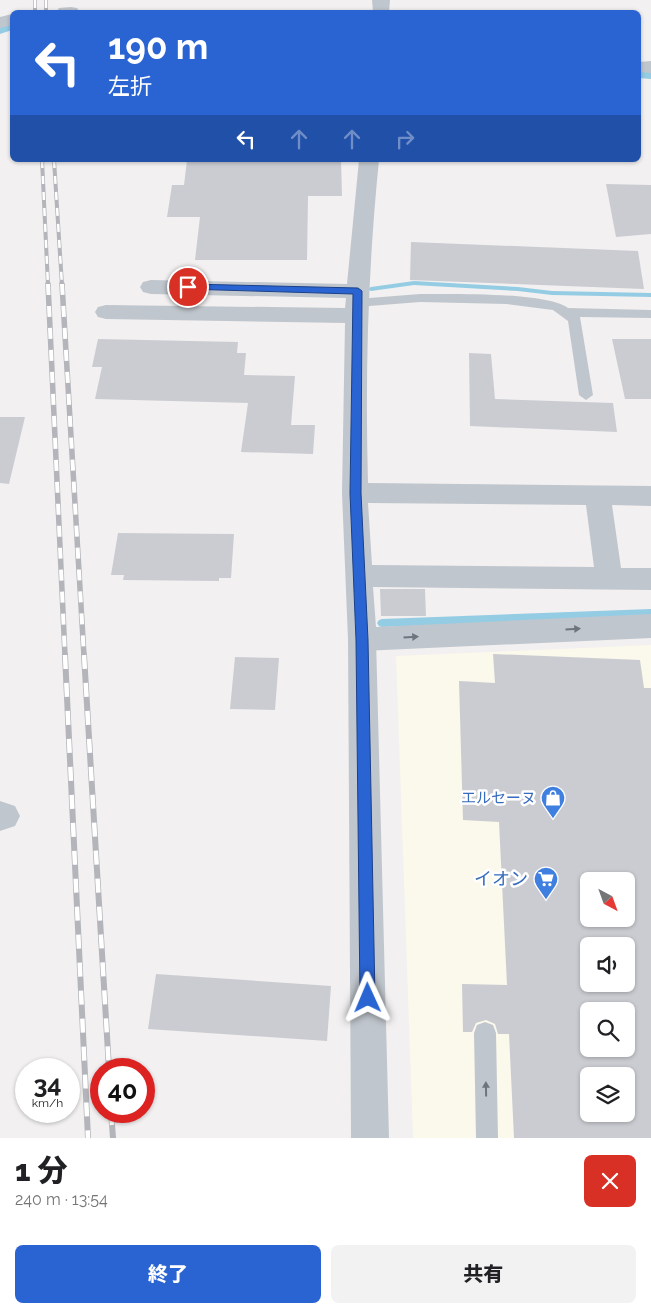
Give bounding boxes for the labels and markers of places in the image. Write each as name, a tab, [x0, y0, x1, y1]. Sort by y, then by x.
pin	[167, 266, 209, 308]
shop icon: エルセーヌ	[540, 785, 566, 819]
place label: エルセーヌ	[461, 789, 536, 807]
supermarket icon: イオン	[533, 866, 559, 900]
place label: イオン	[474, 868, 528, 889]

